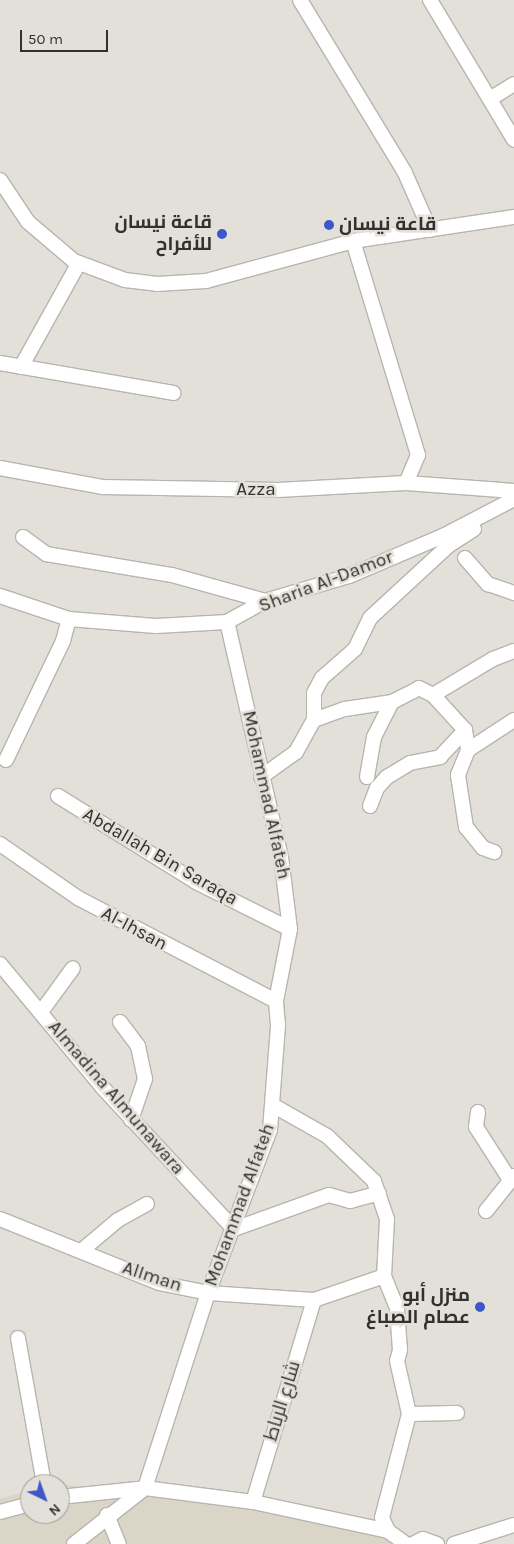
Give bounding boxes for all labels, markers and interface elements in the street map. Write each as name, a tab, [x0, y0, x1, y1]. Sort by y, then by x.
scale bar	[22, 20, 110, 52]
text: 50 m	[28, 30, 63, 48]
place label: قاعة نيسان للأفراح	[115, 212, 212, 256]
place label: قاعة نيسان	[339, 214, 436, 236]
marker: قاعة نيسان	[323, 219, 335, 231]
marker: قاعة نيسان للأفراح	[216, 228, 228, 240]
street label: Azza	[236, 479, 276, 501]
street label: Sharia Al-Damor	[256, 546, 396, 618]
street label: Mohammad Alfateh	[237, 709, 295, 881]
street label: Abdallah Bin Saraqa	[78, 803, 242, 911]
street label: Al-Ihsan	[97, 902, 171, 956]
street label: Almadina Almunawara	[43, 1016, 189, 1180]
street label: Mohammad Alfateh	[200, 1120, 280, 1290]
street label: AlIman	[119, 1257, 185, 1297]
place label: منزل أبو عصام الصباغ	[366, 1285, 470, 1329]
marker: منزل أبو عصام الصباغ	[474, 1301, 486, 1313]
street label: شارع الرباط	[260, 1358, 306, 1444]
north arrow	[20, 1474, 70, 1524]
text: N	[45, 1500, 64, 1519]

